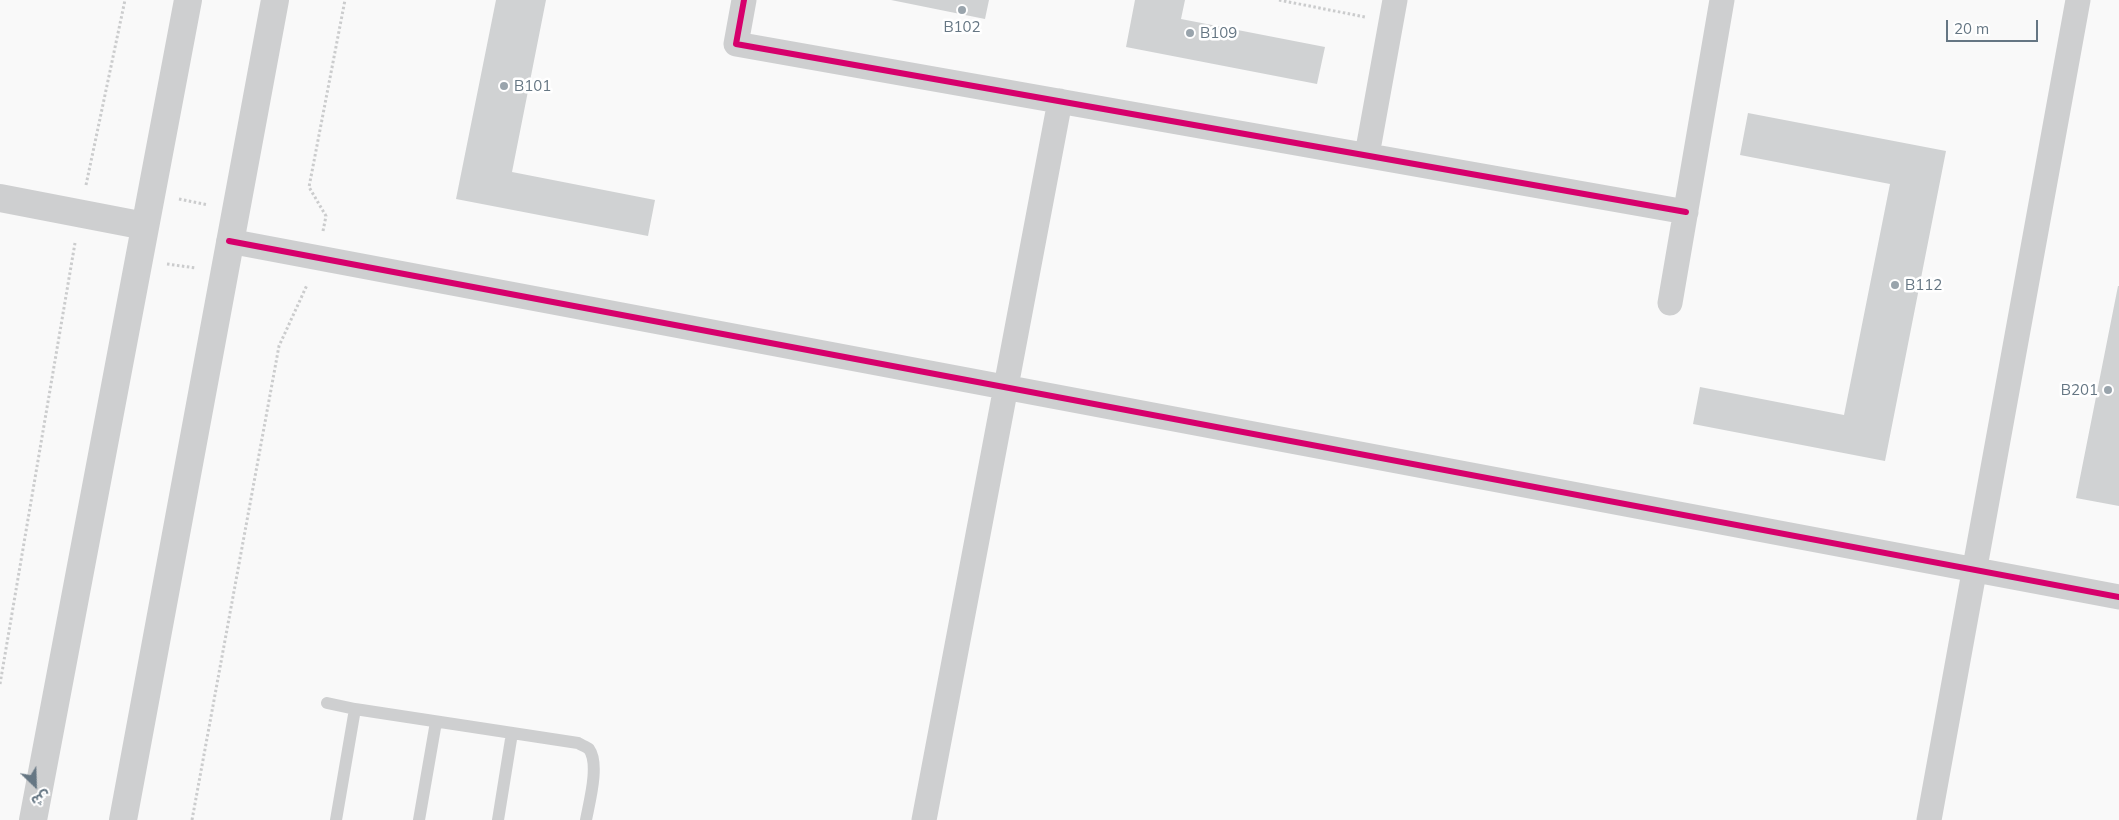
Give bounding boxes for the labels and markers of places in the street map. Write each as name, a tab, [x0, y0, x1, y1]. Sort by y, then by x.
marker: B102	[956, 4, 968, 16]
place label: B102	[943, 18, 981, 36]
place label: B109	[1200, 24, 1237, 42]
marker: B109	[1184, 27, 1196, 39]
place label: B101	[514, 77, 551, 95]
marker: B101	[498, 80, 510, 92]
place label: B112	[1905, 276, 1942, 294]
marker: B112	[1889, 279, 1901, 291]
place label: B201	[2061, 381, 2098, 399]
marker: B201	[2102, 384, 2114, 396]

